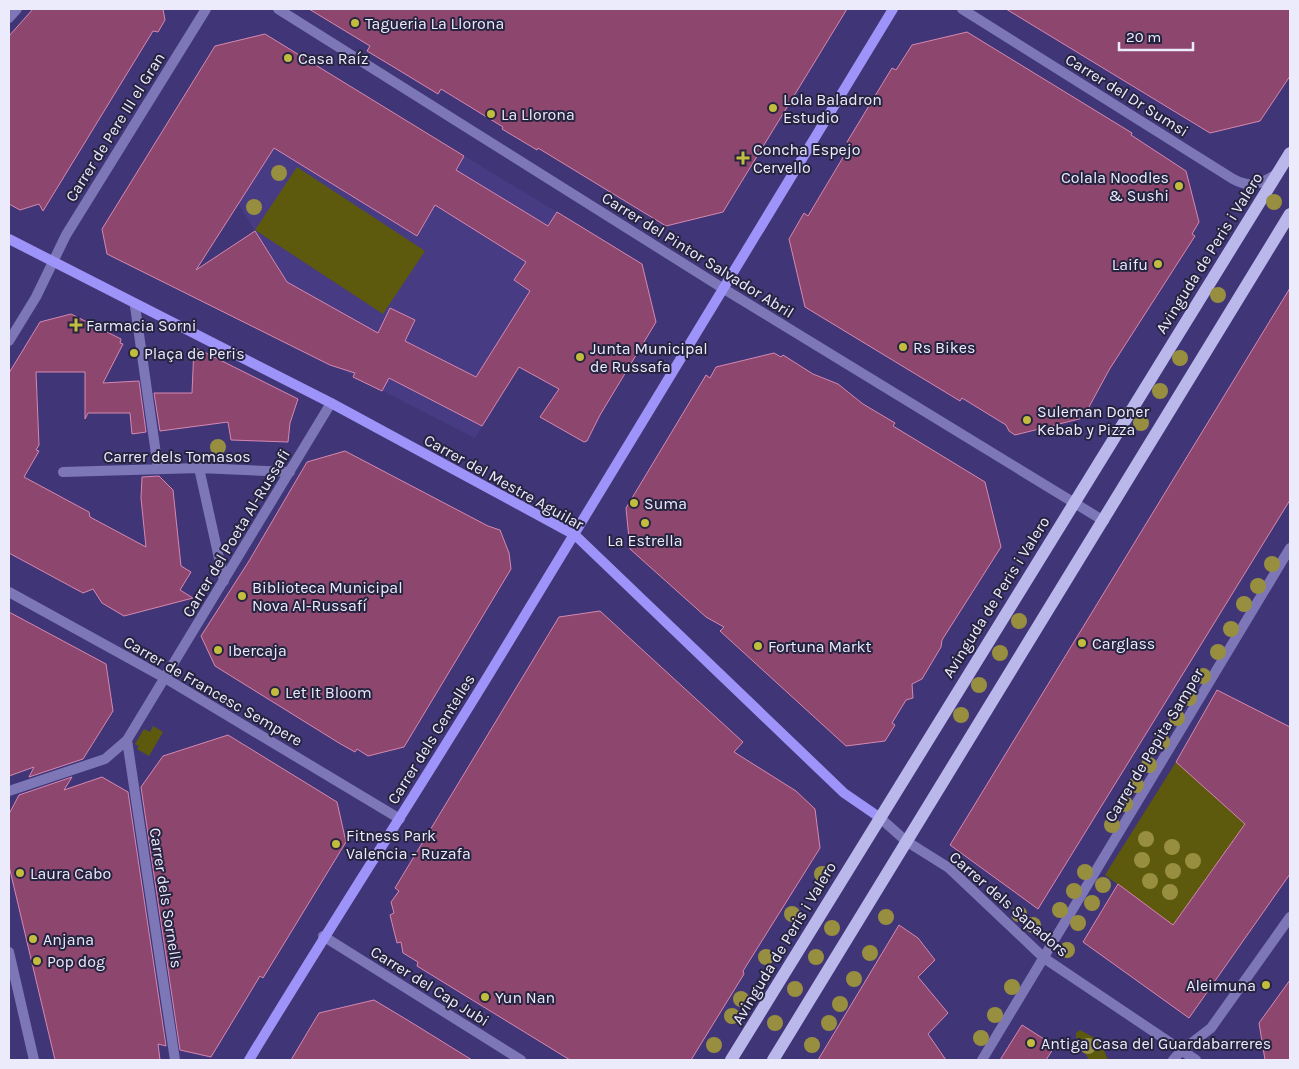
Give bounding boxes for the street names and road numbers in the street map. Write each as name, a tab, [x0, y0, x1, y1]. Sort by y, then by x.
street label: Carrer de Pere III el Gran	[61, 49, 169, 205]
street label: Carrer del Dr Sumsi	[1062, 49, 1192, 141]
street label: Avinguda de Peris i Valero	[1152, 169, 1266, 337]
street label: Carrer del Pintor Salvador Abril	[598, 188, 798, 322]
street label: Carrer del Mestre Aguilar	[421, 430, 587, 534]
street label: Carrer del Poeta Al-Russafi	[178, 445, 294, 621]
street label: Carrer dels Tomasos	[103, 447, 251, 466]
street label: Avinguda de Peris i Valero	[939, 513, 1053, 681]
street label: Carrer de Francesc Sempere	[120, 632, 306, 750]
street label: Carrer de Pepita Samper	[1101, 664, 1208, 825]
street label: Carrer dels Centelles	[383, 670, 479, 808]
street label: Carrer dels Sornells	[146, 826, 186, 970]
street label: Carrer dels Sapadors	[946, 847, 1072, 961]
street label: Avinguda de Peris i Valero	[728, 858, 840, 1028]
street label: Carrer del Cap Jubi	[367, 942, 493, 1030]

